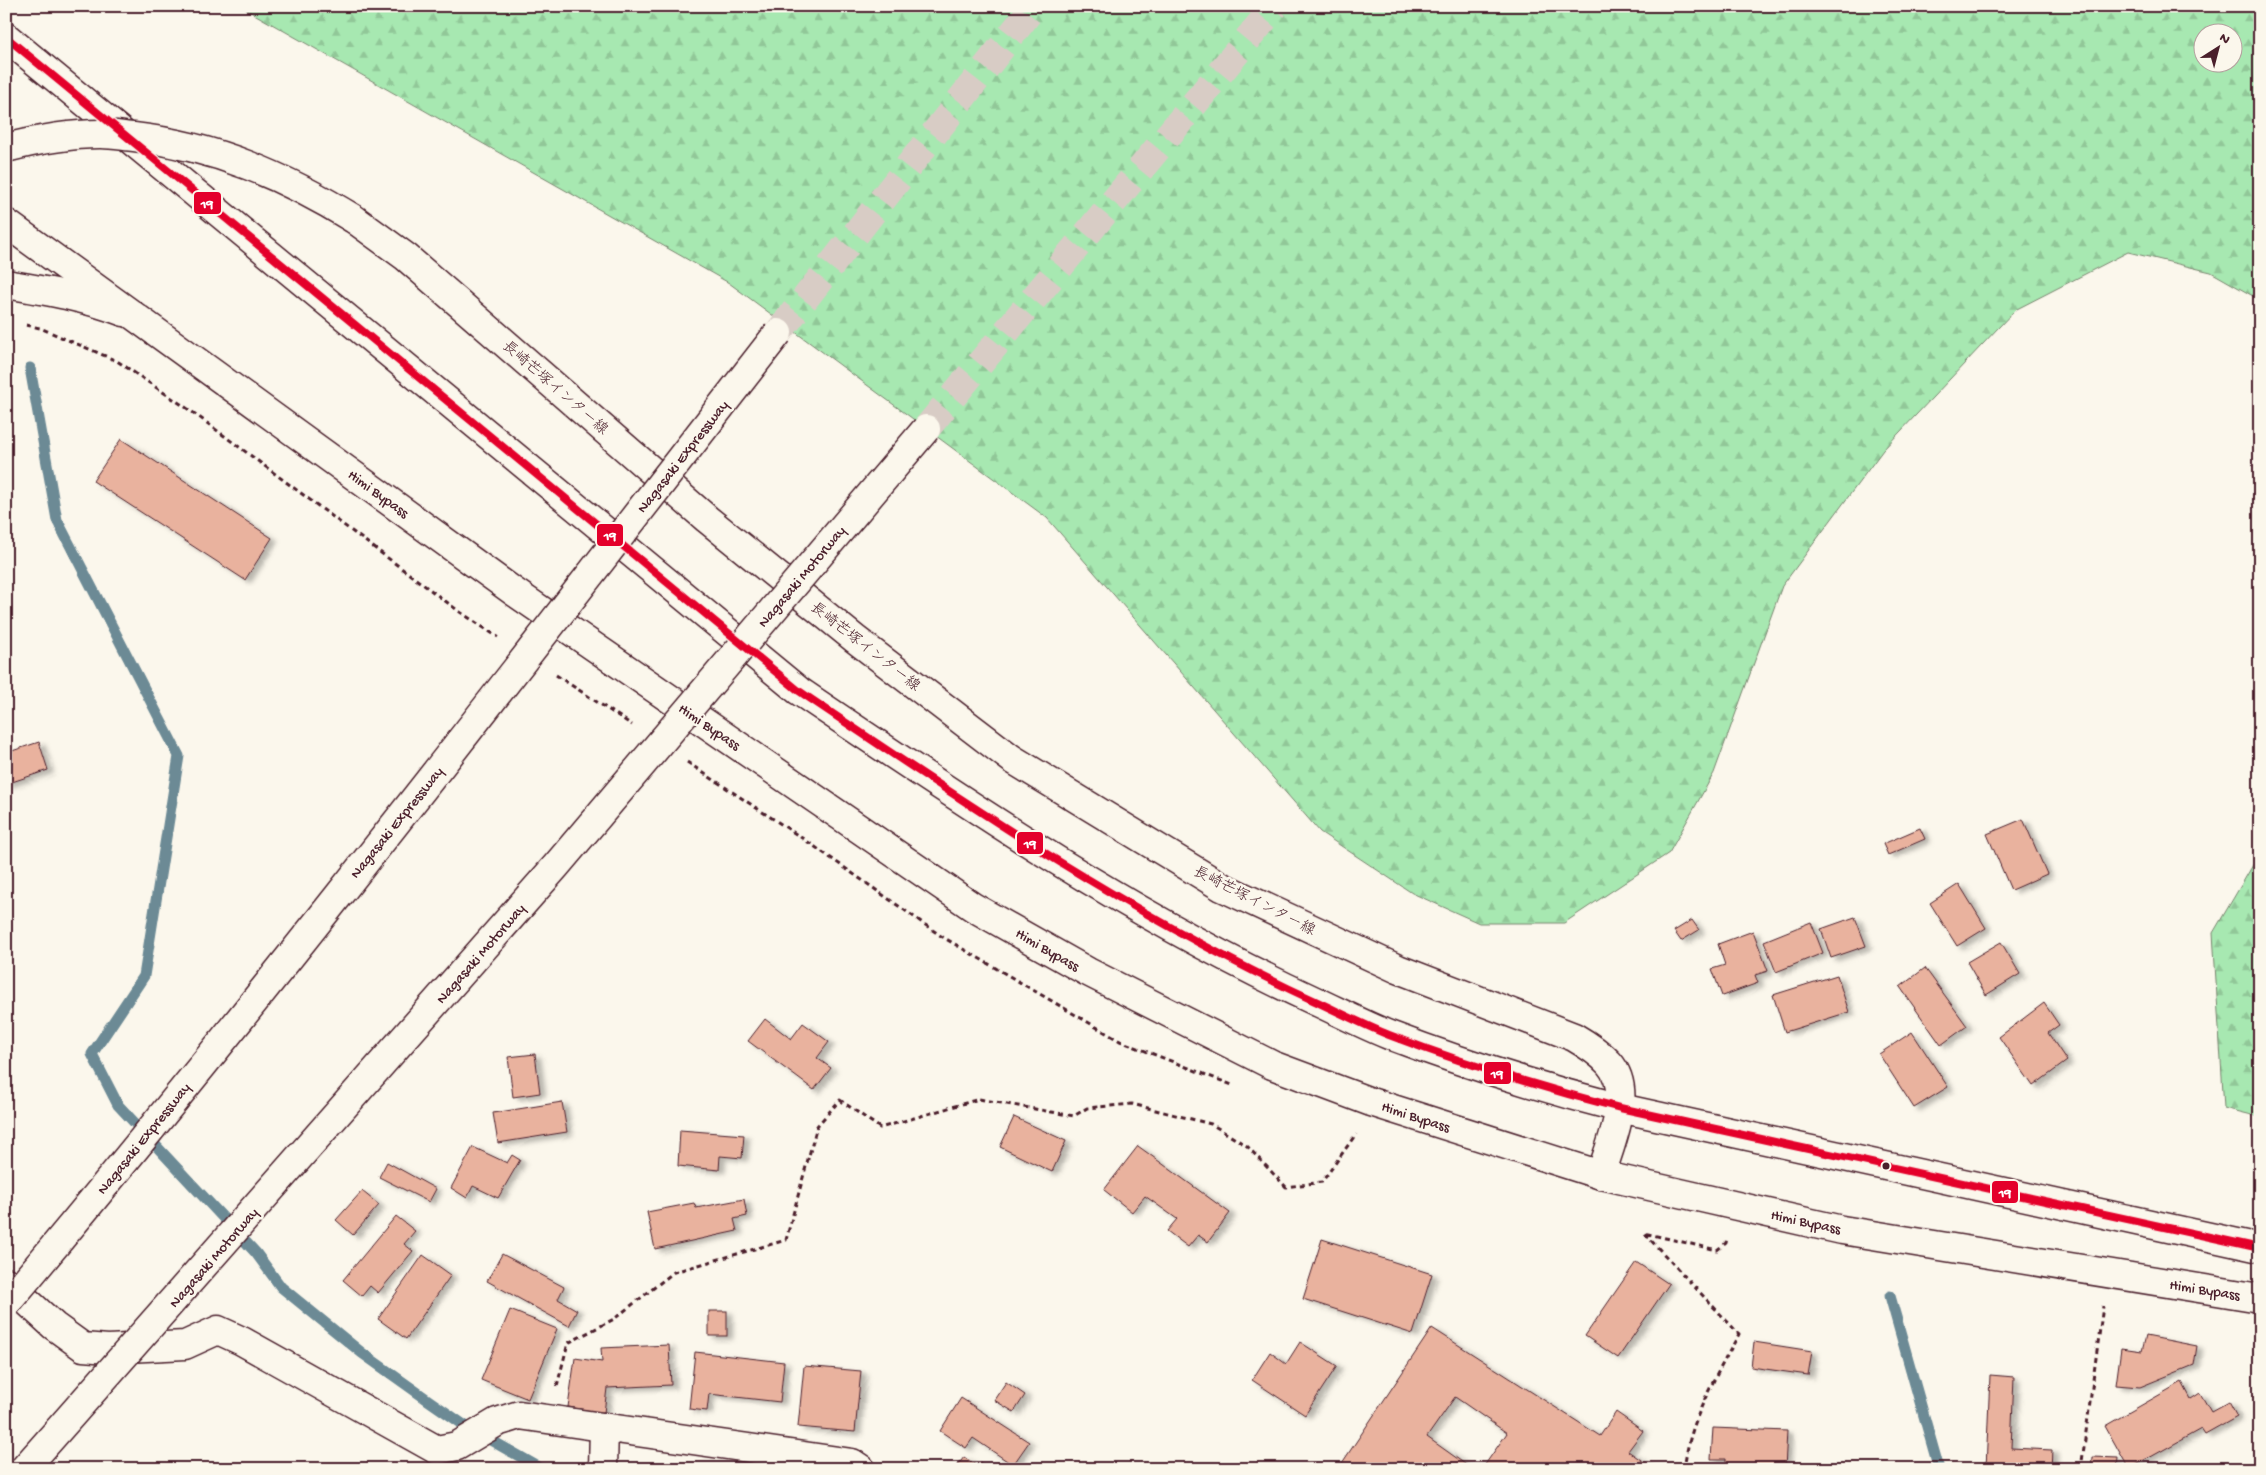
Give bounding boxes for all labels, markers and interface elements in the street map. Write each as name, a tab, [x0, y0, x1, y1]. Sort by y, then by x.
north arrow	[2194, 22, 2244, 72]
text: N	[2215, 30, 2233, 49]
line badge: 19	[193, 191, 222, 215]
text: 19	[200, 197, 213, 214]
street label: 長崎芒塚インター線	[498, 337, 612, 439]
street label: Nagasaki Expressway	[634, 397, 734, 517]
street label: Himi Bypass	[344, 466, 412, 523]
street label: Nagasaki Motorway	[755, 522, 851, 632]
line badge: 19	[596, 523, 624, 547]
text: 19	[603, 529, 616, 546]
street label: 長崎芒塚インター線	[806, 598, 924, 696]
street label: Himi Bypass	[674, 700, 744, 755]
street label: Nagasaki Expressway	[347, 763, 448, 883]
line badge: 19	[1016, 831, 1044, 855]
text: 19	[1023, 837, 1036, 854]
street label: 長崎芒塚インター線	[1190, 862, 1319, 940]
street label: Nagasaki Motorway	[433, 900, 530, 1008]
street label: Himi Bypass	[1012, 925, 1083, 977]
line badge: 19	[1483, 1061, 1512, 1085]
text: 19	[1490, 1067, 1503, 1084]
street label: Nagasaki Expressway	[94, 1079, 195, 1199]
street label: Himi Bypass	[1379, 1098, 1452, 1138]
unlabelled marker	[1881, 1161, 1891, 1171]
line badge: 19	[1991, 1180, 2019, 1204]
text: 19	[1998, 1186, 2011, 1203]
street label: Nagasaki Motorway	[166, 1204, 263, 1312]
street label: Himi Bypass	[1769, 1207, 1843, 1239]
street label: Himi Bypass	[2168, 1277, 2242, 1305]

